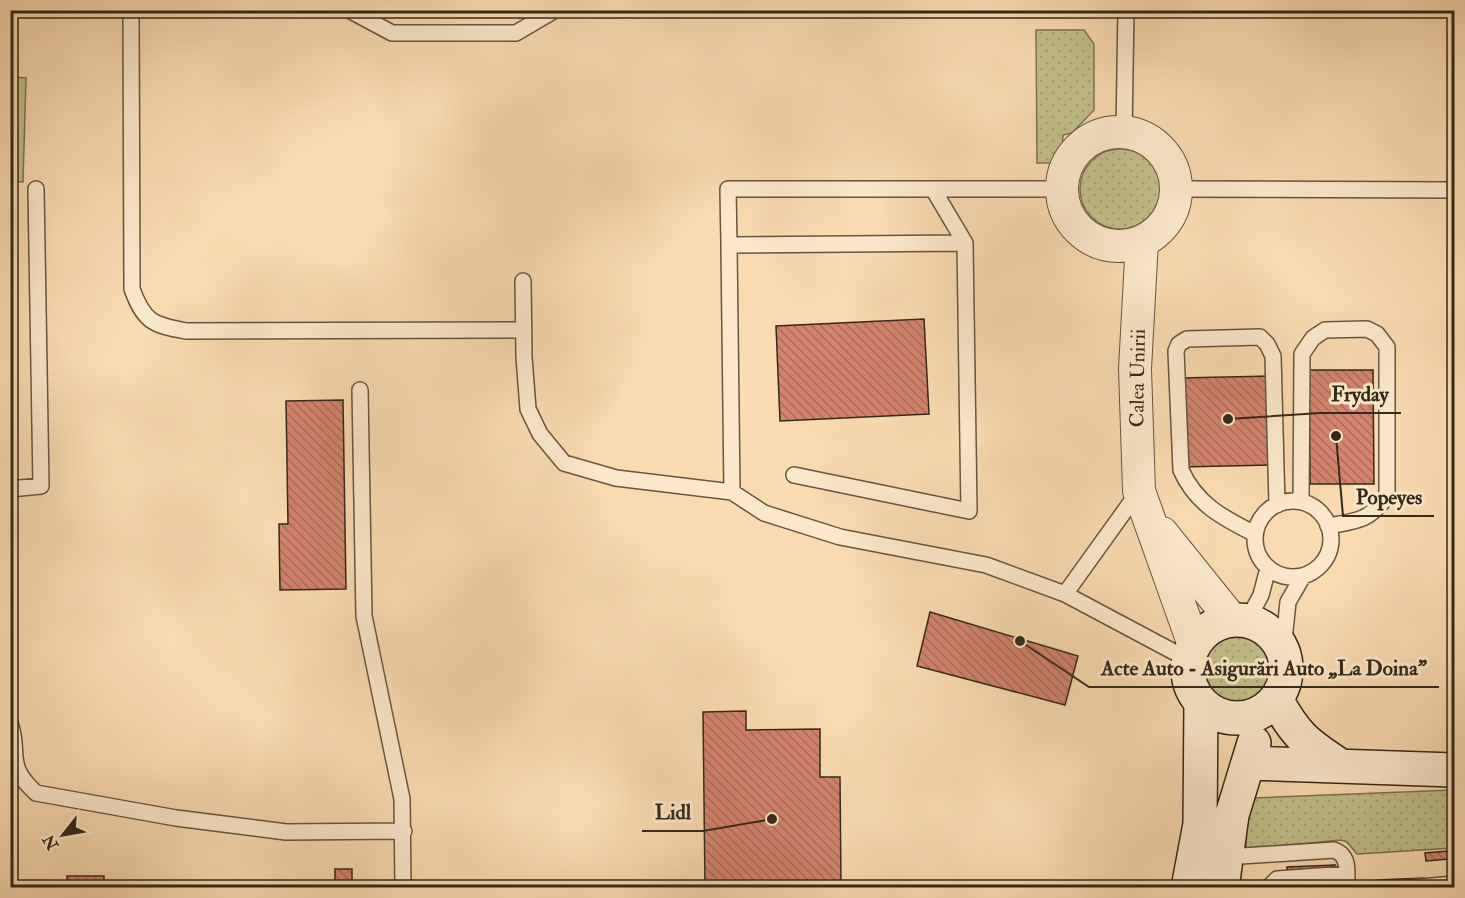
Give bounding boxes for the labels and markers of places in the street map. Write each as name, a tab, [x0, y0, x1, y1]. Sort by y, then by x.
callout: Fryday	[1320, 374, 1401, 413]
callout: Popeyes	[1343, 477, 1434, 516]
callout: Acte Auto - Asigurări Auto „La Doina”	[1089, 648, 1439, 687]
callout: Lidl	[642, 792, 703, 831]

